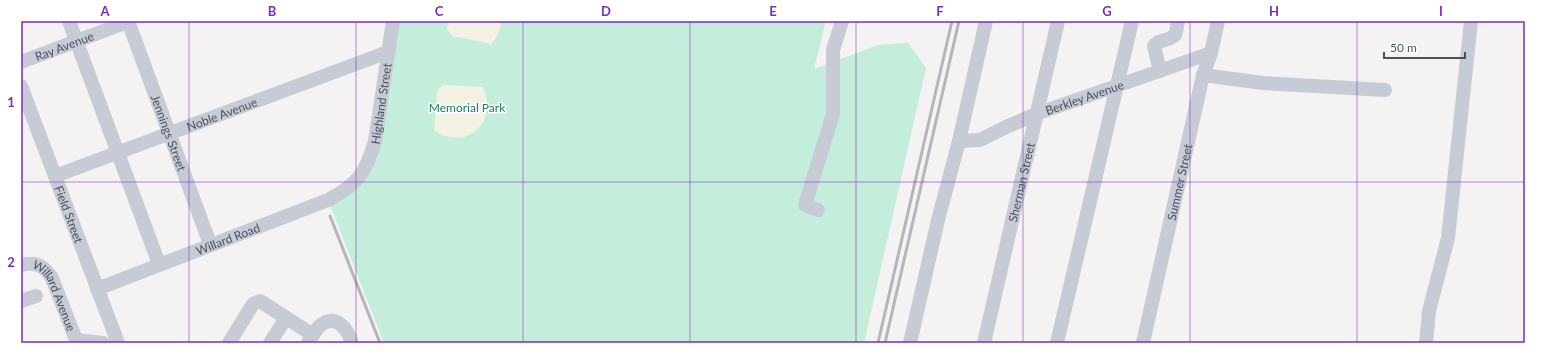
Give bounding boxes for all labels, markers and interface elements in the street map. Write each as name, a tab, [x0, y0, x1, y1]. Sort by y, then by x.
text: A	[99, 3, 110, 19]
text: B	[268, 3, 277, 19]
text: C	[435, 3, 444, 19]
text: D	[601, 3, 611, 19]
text: E	[769, 3, 777, 19]
text: F	[936, 3, 944, 19]
text: G	[1102, 3, 1112, 19]
text: H	[1269, 3, 1279, 19]
text: I	[1439, 3, 1443, 19]
street label: Ray Avenue	[33, 28, 96, 64]
scale bar	[1384, 34, 1465, 60]
text: 50 m	[1390, 40, 1417, 55]
street label: Highland Street	[367, 61, 394, 145]
street label: Berkley Avenue	[1043, 77, 1125, 118]
street label: Jennings Street	[148, 92, 190, 174]
text: 1	[7, 94, 15, 110]
street label: Noble Avenue	[184, 94, 259, 134]
park label: Memorial Park	[429, 100, 506, 115]
street label: Sherman Street	[1005, 140, 1038, 223]
street label: Summer Street	[1163, 142, 1195, 222]
street label: Field Street	[52, 183, 87, 246]
street label: Willard Road	[193, 220, 262, 258]
text: 2	[7, 254, 15, 270]
street label: Willard Avenue	[31, 256, 79, 333]

